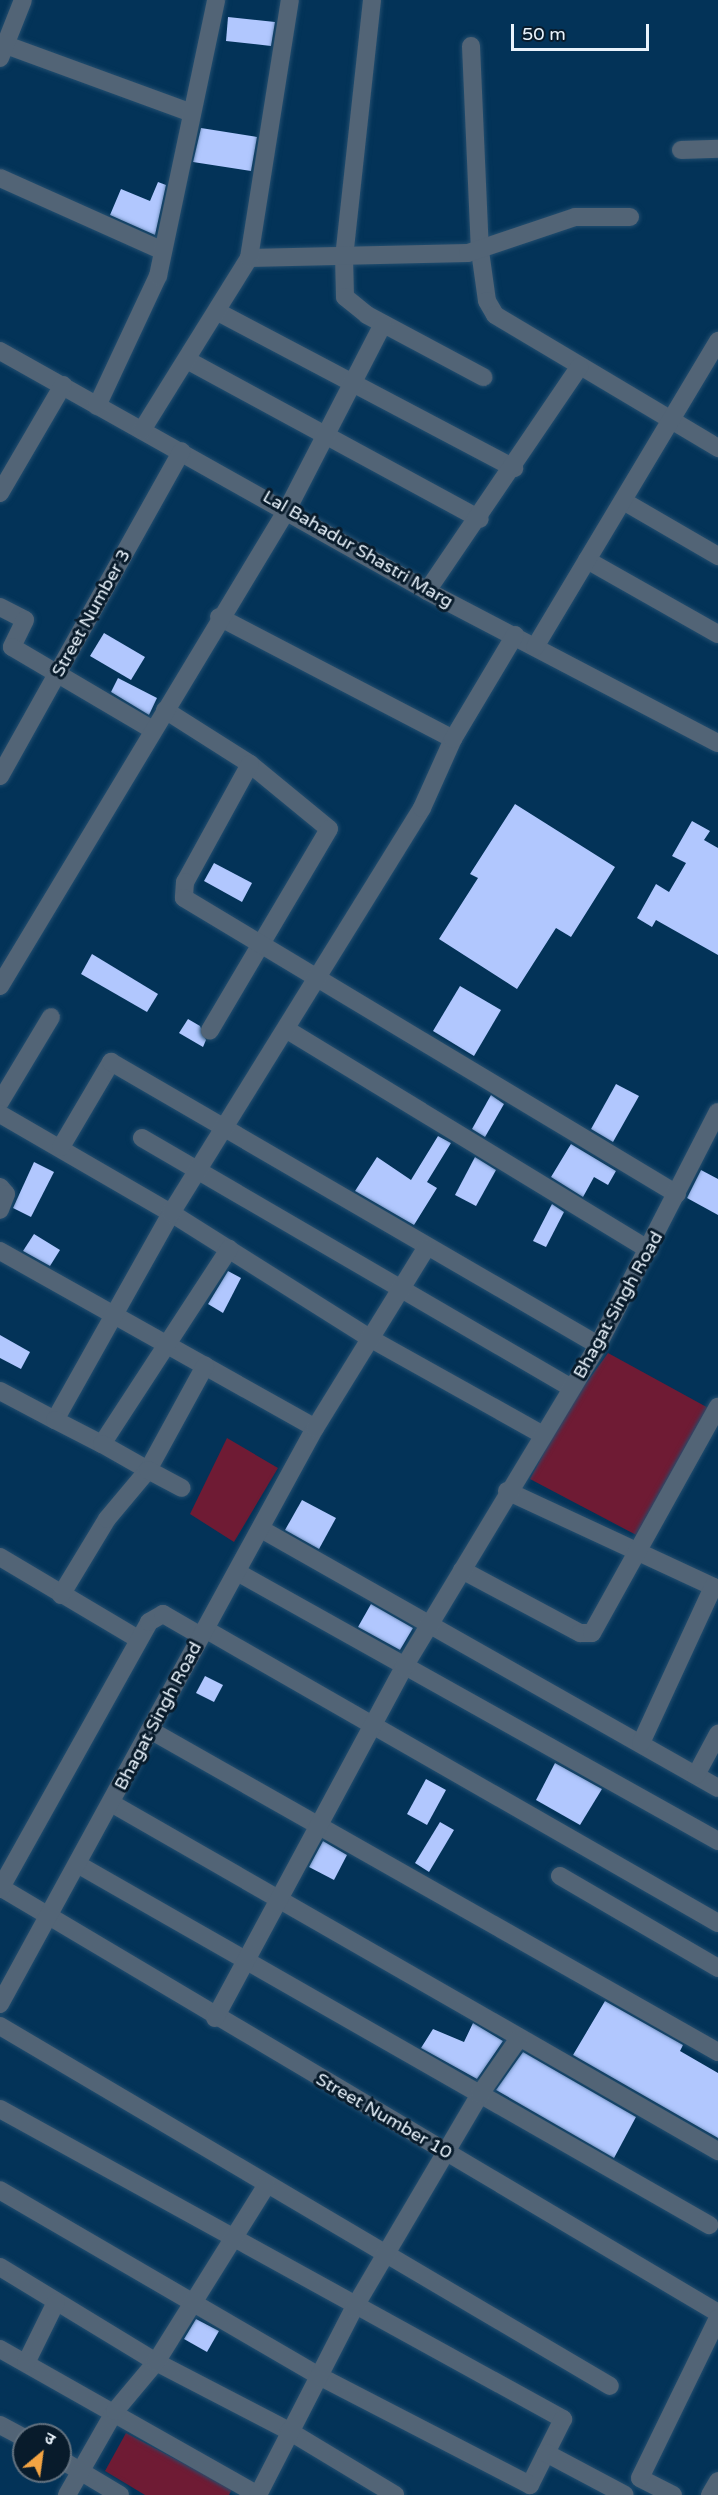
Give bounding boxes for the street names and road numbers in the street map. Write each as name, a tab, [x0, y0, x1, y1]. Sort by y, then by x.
street label: Lal Bahadur Shastri Marg	[259, 486, 457, 612]
street label: Street Number 3	[47, 546, 135, 680]
street label: Bhagat Singh Road	[569, 1228, 667, 1382]
street label: Bhagat Singh Road	[110, 1638, 206, 1794]
street label: Street Number 10	[312, 2068, 456, 2164]

